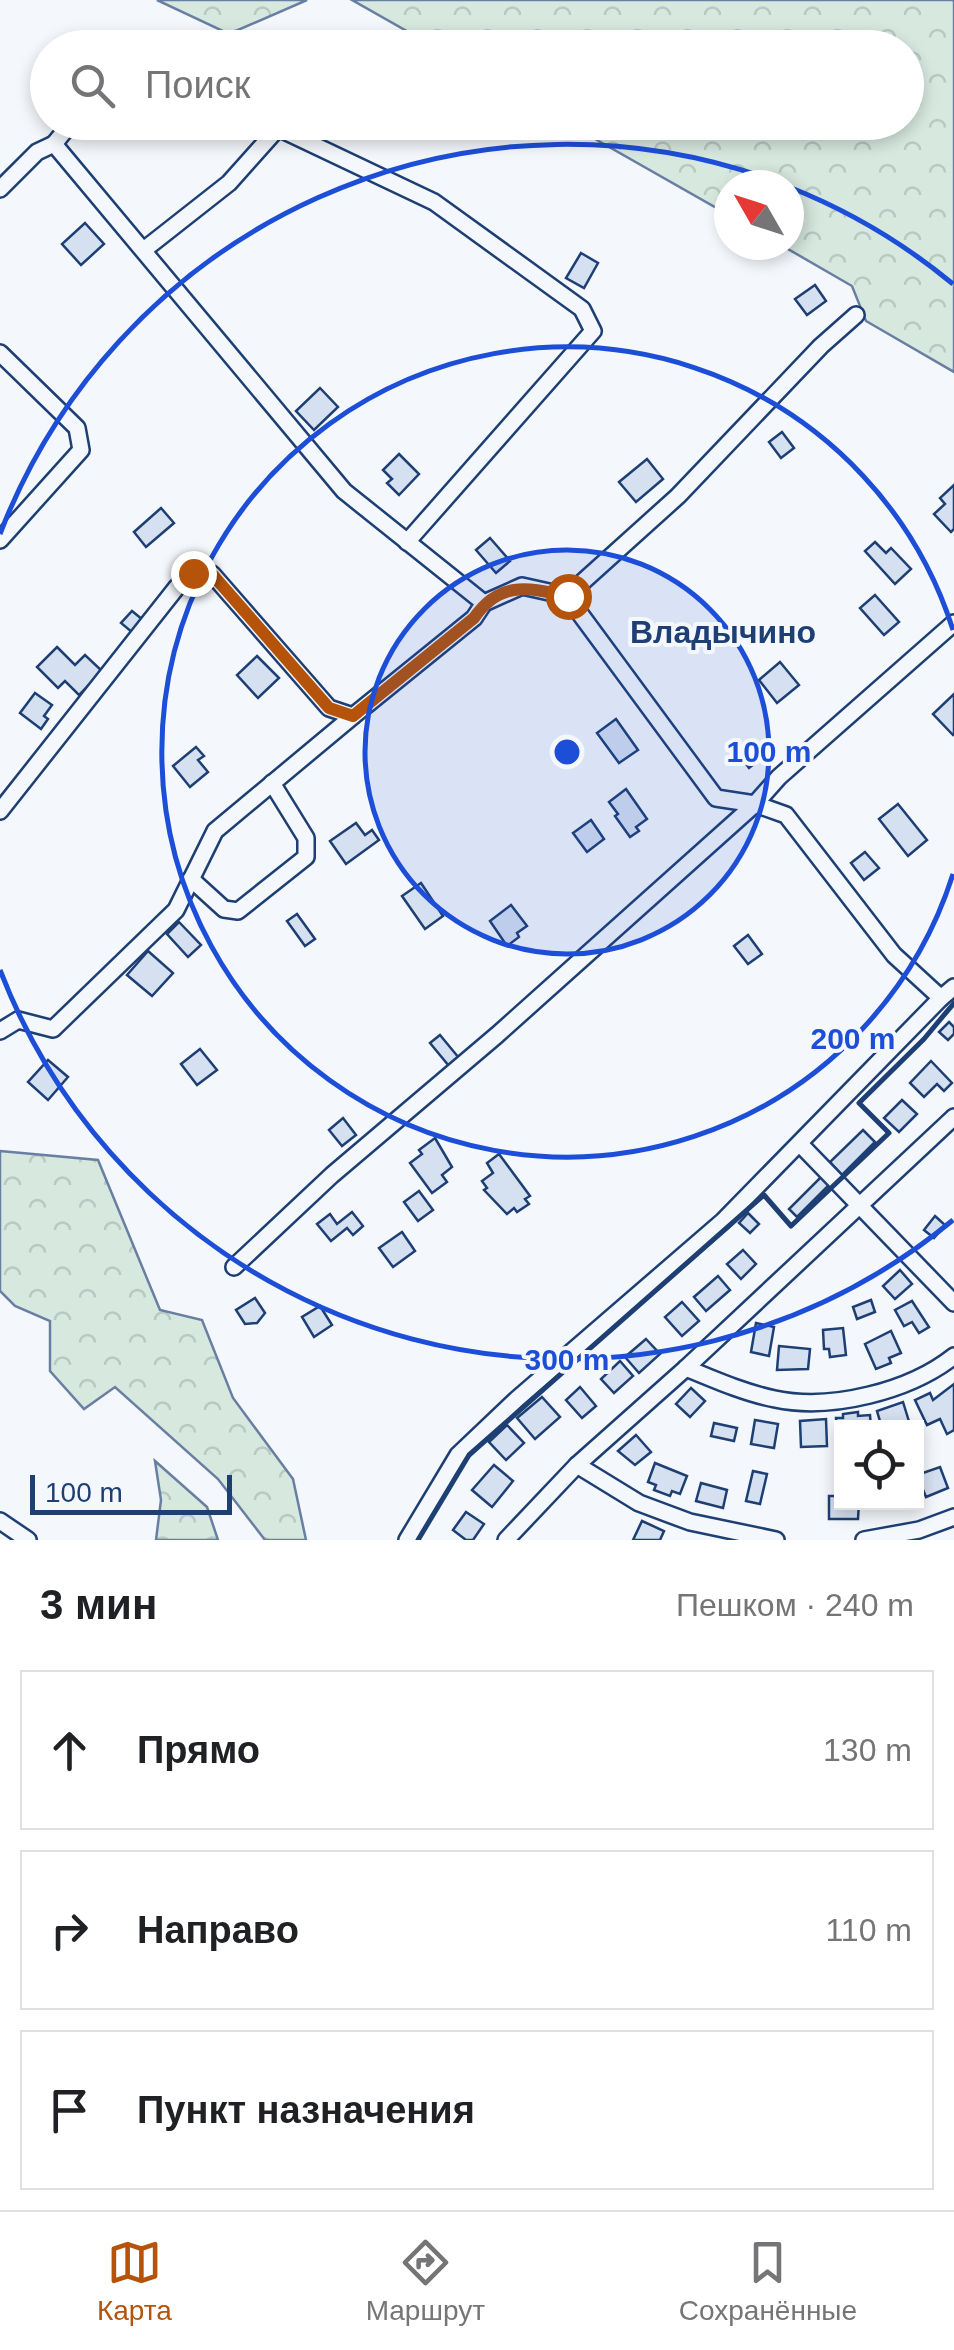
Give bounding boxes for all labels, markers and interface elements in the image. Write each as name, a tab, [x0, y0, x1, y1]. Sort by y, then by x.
search box	[30, 30, 924, 140]
icon: search	[65, 58, 120, 113]
text: Поиск	[145, 64, 250, 106]
north arrow	[714, 170, 804, 260]
route end	[171, 551, 217, 597]
route start	[546, 574, 592, 620]
district label: Владычино	[630, 614, 816, 650]
centre of rings	[549, 734, 585, 770]
text: 100 m	[726, 735, 812, 768]
text: 200 m	[810, 1022, 896, 1055]
text: 300 m	[524, 1343, 610, 1376]
map controls	[834, 1420, 924, 1510]
button: locate	[834, 1420, 924, 1510]
scale bar	[30, 1470, 232, 1514]
text: 100 m	[45, 1477, 123, 1508]
text: 3 мин	[40, 1581, 157, 1628]
text: Пешком · 240 m	[676, 1587, 914, 1623]
icon: ahead	[42, 1723, 97, 1778]
text: Прямо	[137, 1729, 260, 1771]
text: 130 m	[823, 1732, 912, 1768]
icon: right	[42, 1903, 97, 1958]
text: Направо	[137, 1909, 299, 1951]
text: 110 m	[825, 1912, 912, 1948]
icon: arrive	[42, 2083, 97, 2138]
text: Пункт назначения	[137, 2089, 475, 2131]
tab: Карта	[97, 2235, 172, 2327]
tab: Маршрут	[366, 2235, 485, 2327]
tab: Сохранённые	[679, 2235, 857, 2327]

